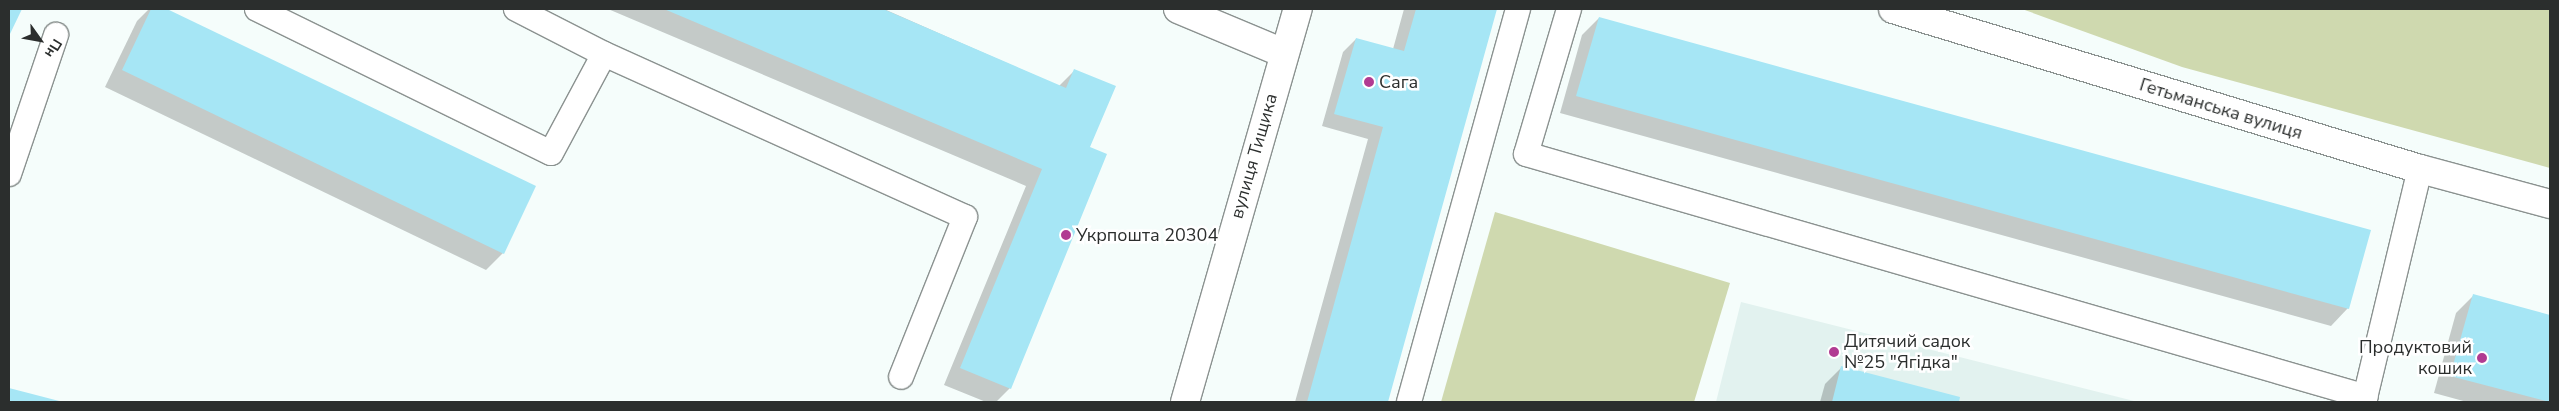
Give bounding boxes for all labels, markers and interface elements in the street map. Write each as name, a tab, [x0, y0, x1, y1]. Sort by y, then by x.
north arrow	[15, 15, 65, 65]
text: Пн	[40, 35, 66, 61]
place label: Сага	[1379, 71, 1418, 93]
street label: Гетьманська вулиця	[2137, 74, 2305, 144]
marker: Сага	[1363, 76, 1375, 88]
street label: вулиця Тищика	[1226, 91, 1282, 221]
place label: Укрпошта 20304	[1076, 224, 1218, 246]
marker: Укрпошта 20304	[1060, 229, 1072, 241]
place label: Дитячий садок №25 "Ягідка"	[1844, 331, 1970, 374]
place label: Продуктовий кошик	[2359, 337, 2472, 379]
marker: Дитячий садок №25 "Ягідка"	[1828, 346, 1840, 358]
marker: Продуктовий кошик	[2476, 352, 2488, 364]

